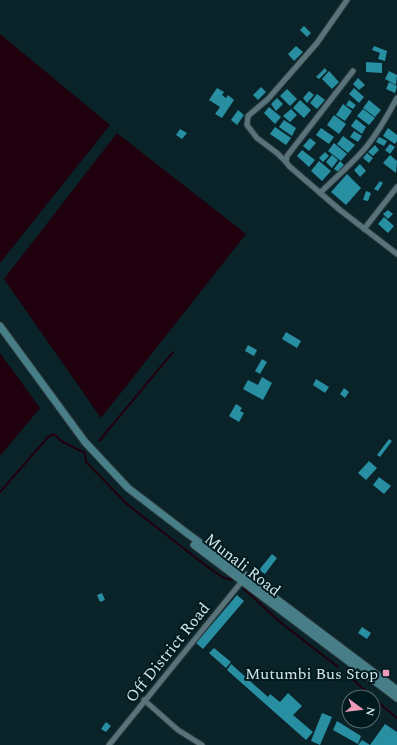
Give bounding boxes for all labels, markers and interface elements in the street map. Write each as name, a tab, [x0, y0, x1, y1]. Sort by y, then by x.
street label: Munali Road	[199, 527, 286, 602]
street label: Off District Road	[120, 597, 216, 708]
place label: Mutumbi Bus Stop	[245, 662, 378, 686]
marker: Mutumbi Bus Stop	[381, 668, 391, 678]
north arrow	[341, 689, 381, 729]
text: N	[361, 705, 380, 718]

